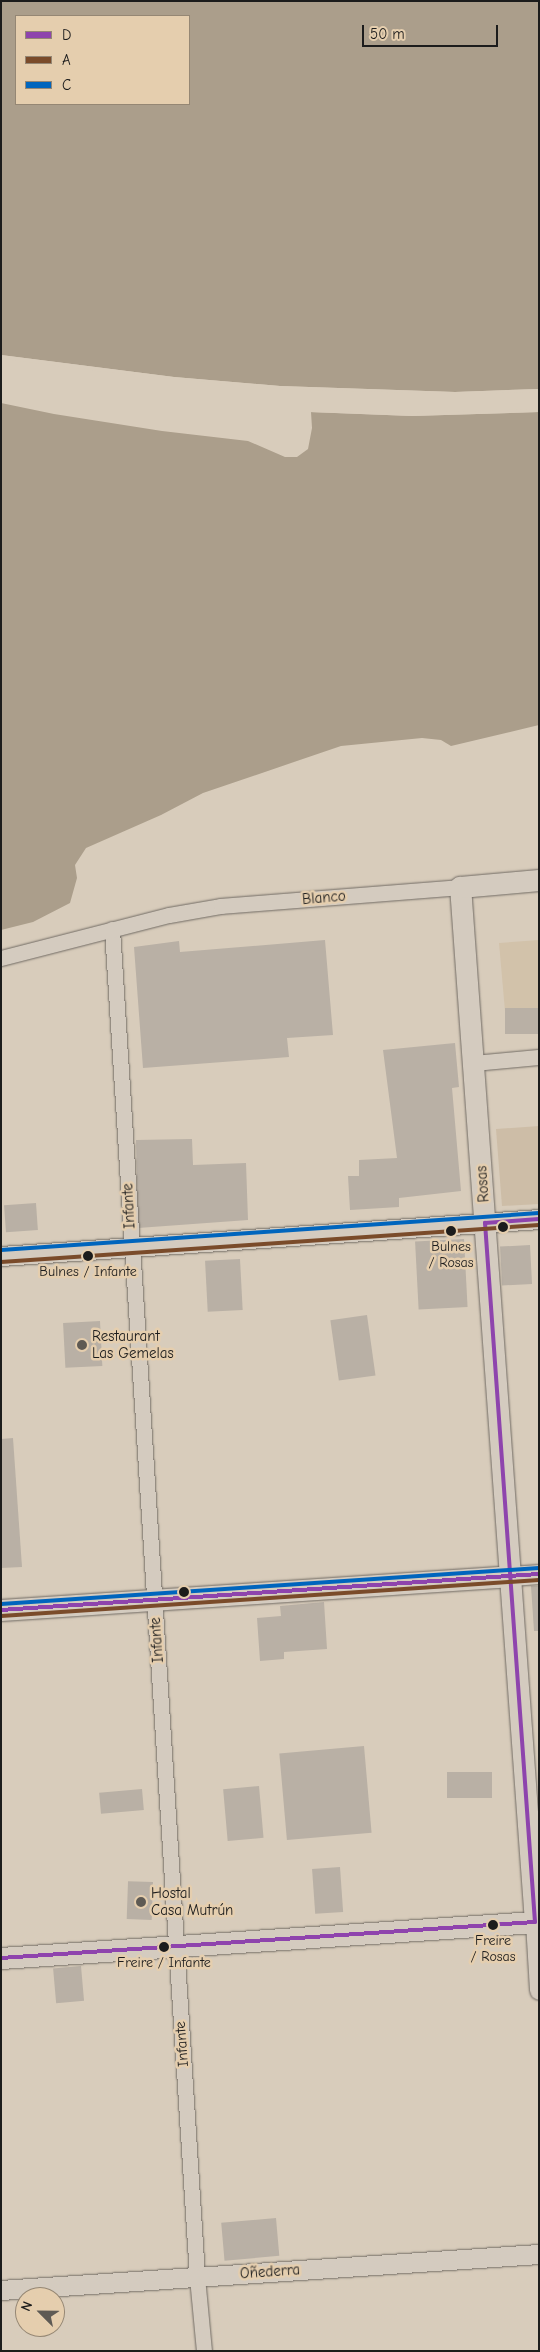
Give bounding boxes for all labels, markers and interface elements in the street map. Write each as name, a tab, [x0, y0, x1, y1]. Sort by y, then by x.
legend	[15, 15, 190, 105]
scale bar	[365, 15, 501, 47]
text: 50 m	[370, 25, 405, 43]
text: D	[62, 26, 71, 44]
text: A	[62, 51, 71, 69]
text: C	[62, 76, 71, 94]
street label: Blanco	[301, 887, 347, 909]
street label: Rosas	[473, 1165, 493, 1203]
street label: Infante	[119, 1183, 139, 1229]
unlabelled marker	[498, 1222, 508, 1232]
marker: Bulnes / Rosas	[446, 1226, 456, 1236]
place label: Bulnes / Rosas	[428, 1239, 474, 1272]
marker: Bulnes / Infante	[83, 1251, 93, 1261]
place label: Bulnes / Infante	[39, 1264, 137, 1280]
place label: Restaurant Las Gemelas	[92, 1327, 174, 1362]
marker: Restaurant Las Gemelas	[76, 1339, 88, 1351]
unlabelled marker	[179, 1587, 189, 1597]
street label: Infante	[146, 1617, 168, 1663]
place label: Hostal Casa Mutrún	[151, 1884, 233, 1919]
marker: Hostal Casa Mutrún	[135, 1896, 147, 1908]
marker: Freire / Rosas	[488, 1920, 498, 1930]
place label: Freire / Rosas	[470, 1933, 516, 1965]
marker: Freire / Infante	[159, 1942, 169, 1952]
place label: Freire / Infante	[117, 1955, 211, 1971]
street label: Infante	[171, 2021, 193, 2067]
street label: Oñederra	[239, 2261, 301, 2283]
north arrow	[15, 2287, 65, 2337]
text: N	[17, 2299, 36, 2314]

